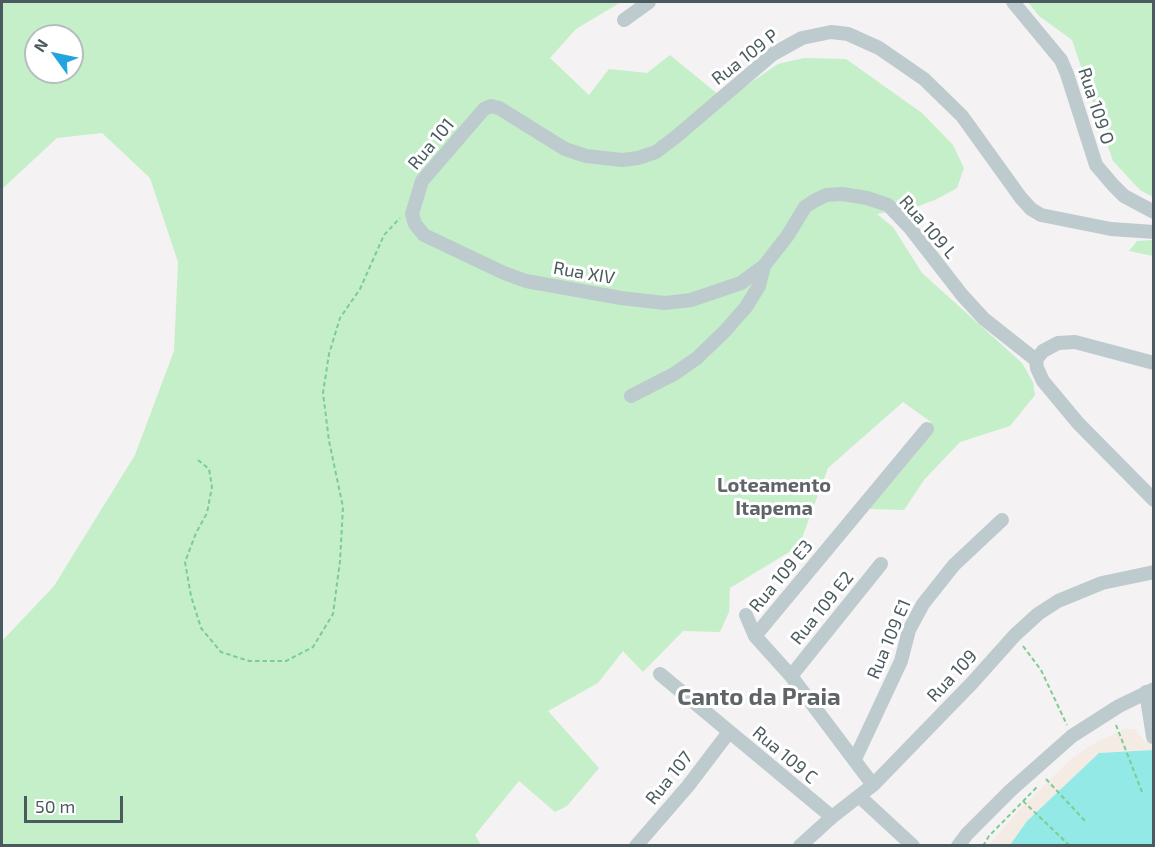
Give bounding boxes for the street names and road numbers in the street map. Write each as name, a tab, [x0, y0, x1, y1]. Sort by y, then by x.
street label: Rua 109 P	[708, 24, 782, 90]
street label: Rua 109 O	[1073, 65, 1119, 147]
street label: Rua 101	[403, 114, 459, 174]
street label: Rua 109 L	[895, 191, 961, 263]
street label: Rua XIV	[552, 257, 616, 289]
street label: Rua 109 E3	[745, 535, 817, 617]
street label: Rua 109 E2	[786, 567, 858, 649]
street label: Rua 109 E1	[862, 596, 916, 682]
street label: Rua 109	[922, 645, 982, 707]
street label: Rua 109 C	[748, 722, 822, 788]
street label: Rua 107	[641, 747, 697, 809]

